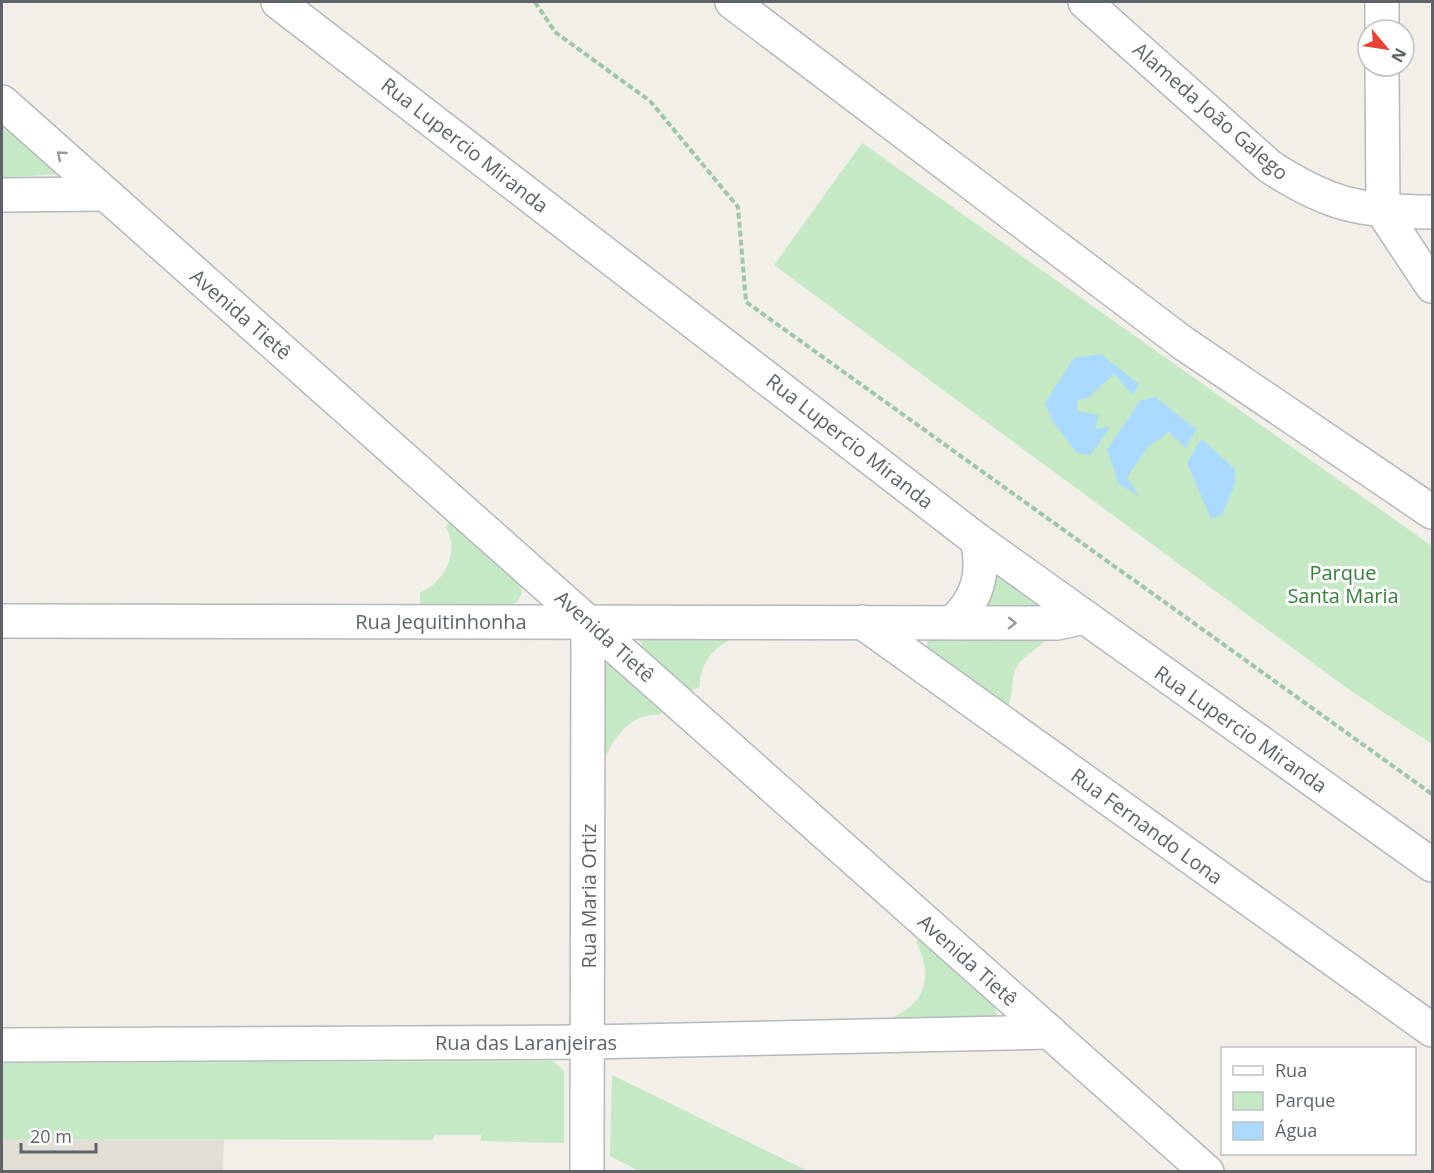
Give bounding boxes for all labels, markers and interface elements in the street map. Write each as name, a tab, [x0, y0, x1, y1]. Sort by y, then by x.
north arrow	[1356, 18, 1416, 78]
street label: Alameda João Galego	[1128, 36, 1294, 186]
text: N	[1386, 44, 1412, 66]
street label: Rua Lupercio Miranda	[376, 71, 554, 219]
one-way arrow	[57, 151, 68, 162]
street label: Avenida Tietê	[185, 263, 297, 365]
street label: Rua Lupercio Miranda	[761, 367, 939, 515]
park label: Parque Santa Maria	[1287, 559, 1399, 609]
street label: Avenida Tietê	[549, 584, 661, 688]
street label: Rua Jequitinhonha	[355, 608, 527, 635]
one-way arrow	[1007, 616, 1016, 629]
street label: Rua Lupercio Miranda	[1149, 659, 1333, 799]
street label: Rua Fernando Lona	[1066, 762, 1228, 890]
street label: Rua Maria Ortiz	[575, 824, 602, 968]
street label: Avenida Tietê	[912, 908, 1024, 1012]
street label: Rua das Laranjeiras	[435, 1029, 617, 1056]
legend	[1221, 1047, 1416, 1155]
text: Rua	[1275, 1058, 1307, 1082]
text: Parque	[1275, 1088, 1335, 1112]
scale bar	[21, 1116, 96, 1154]
text: Água	[1275, 1118, 1317, 1142]
text: 20 m	[30, 1124, 72, 1148]

